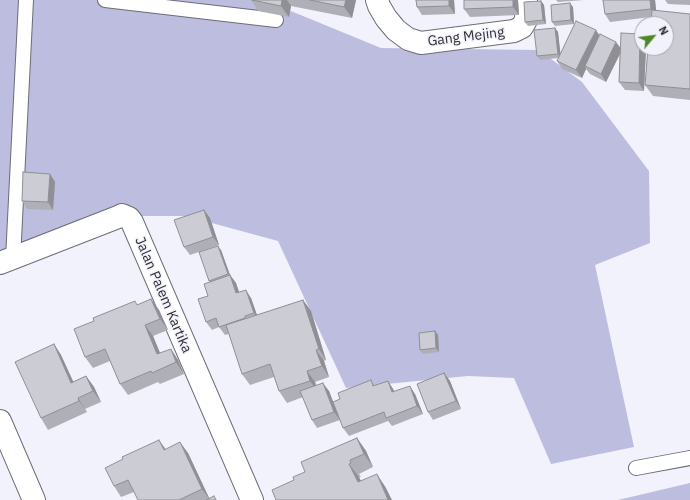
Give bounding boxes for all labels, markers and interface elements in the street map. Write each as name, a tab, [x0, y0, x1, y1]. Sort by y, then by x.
north arrow	[634, 16, 674, 56]
street label: Gang Mejing	[427, 24, 505, 50]
text: N	[656, 24, 672, 38]
street label: Jalan Palem Kartika	[131, 234, 195, 356]

